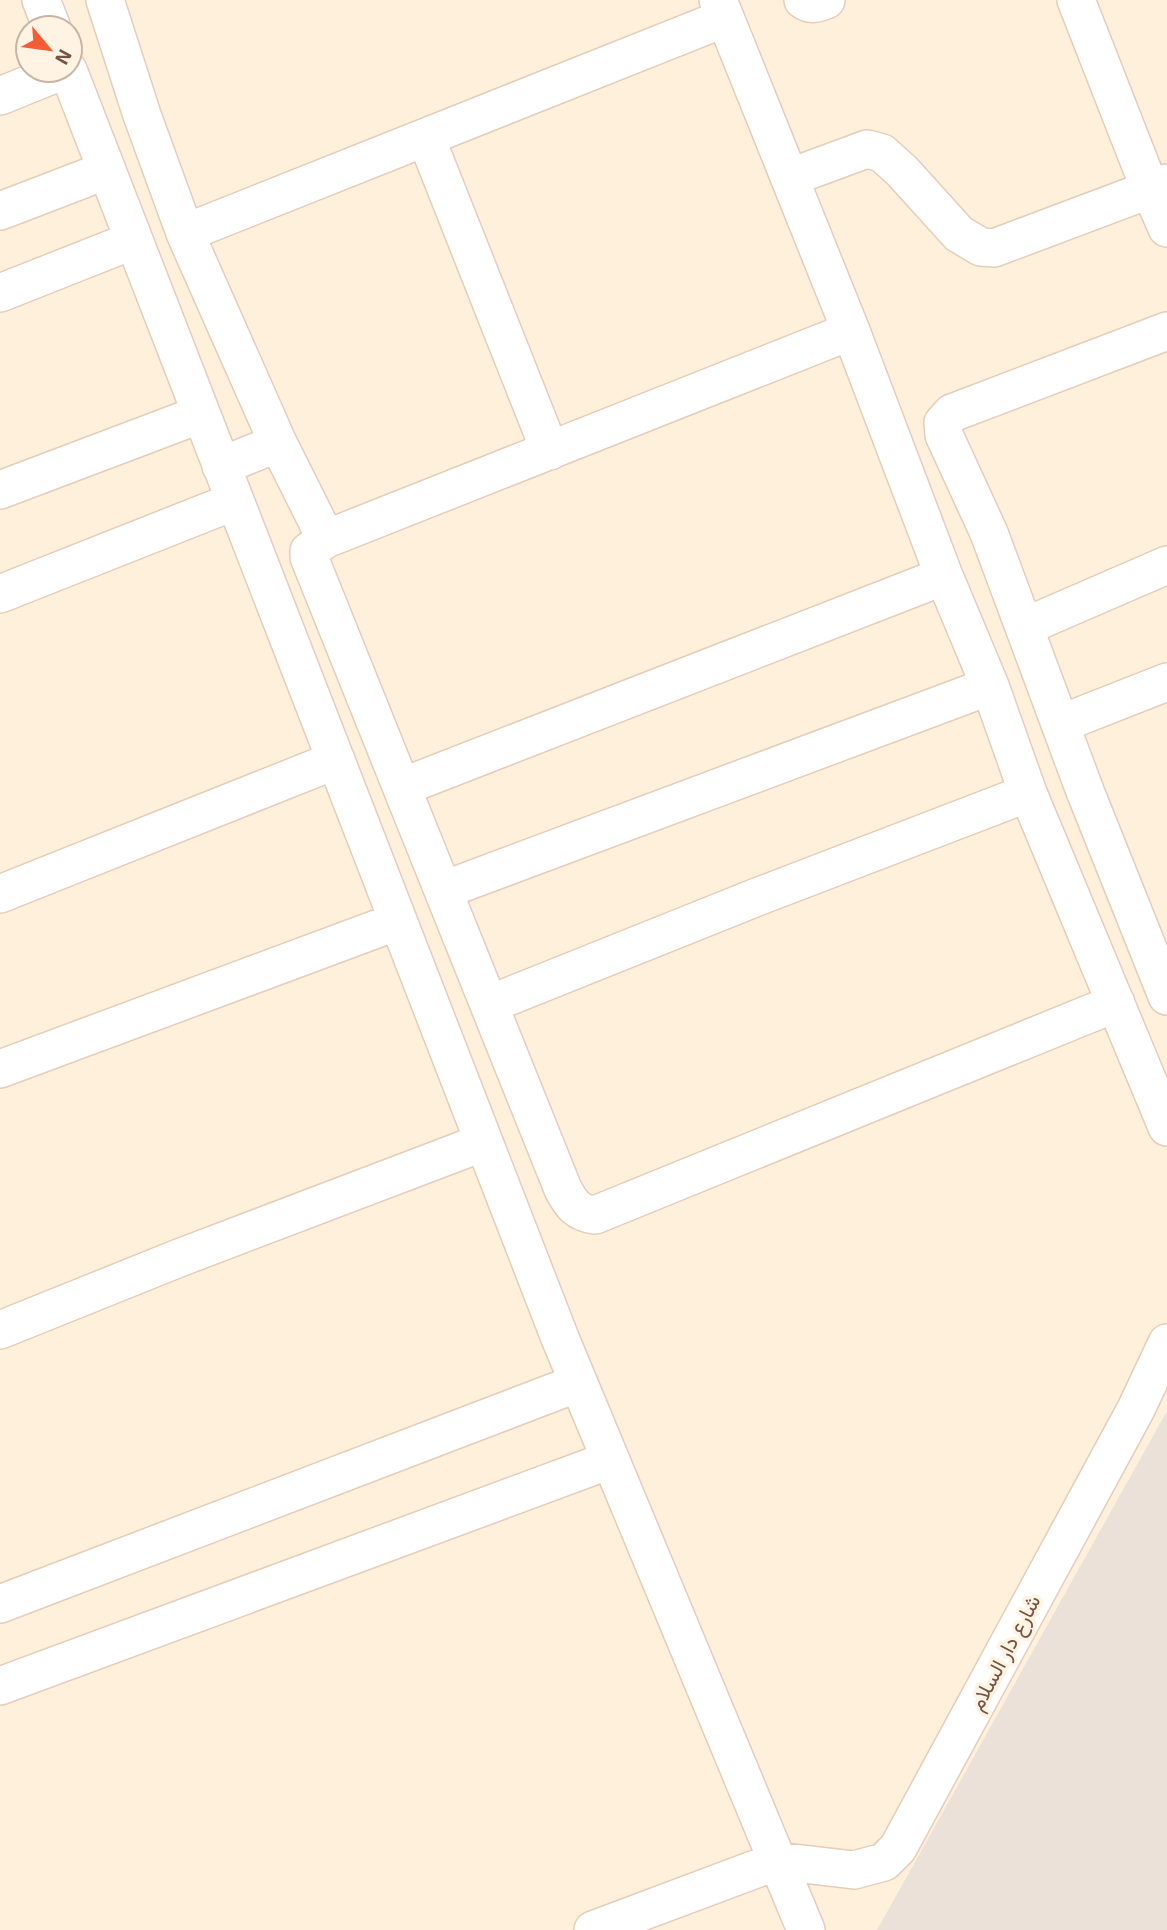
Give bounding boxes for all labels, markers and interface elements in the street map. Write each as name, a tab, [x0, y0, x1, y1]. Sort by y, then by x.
north arrow	[14, 14, 84, 84]
text: N	[51, 46, 78, 69]
street label: شارع دار السلام	[963, 1590, 1047, 1716]

